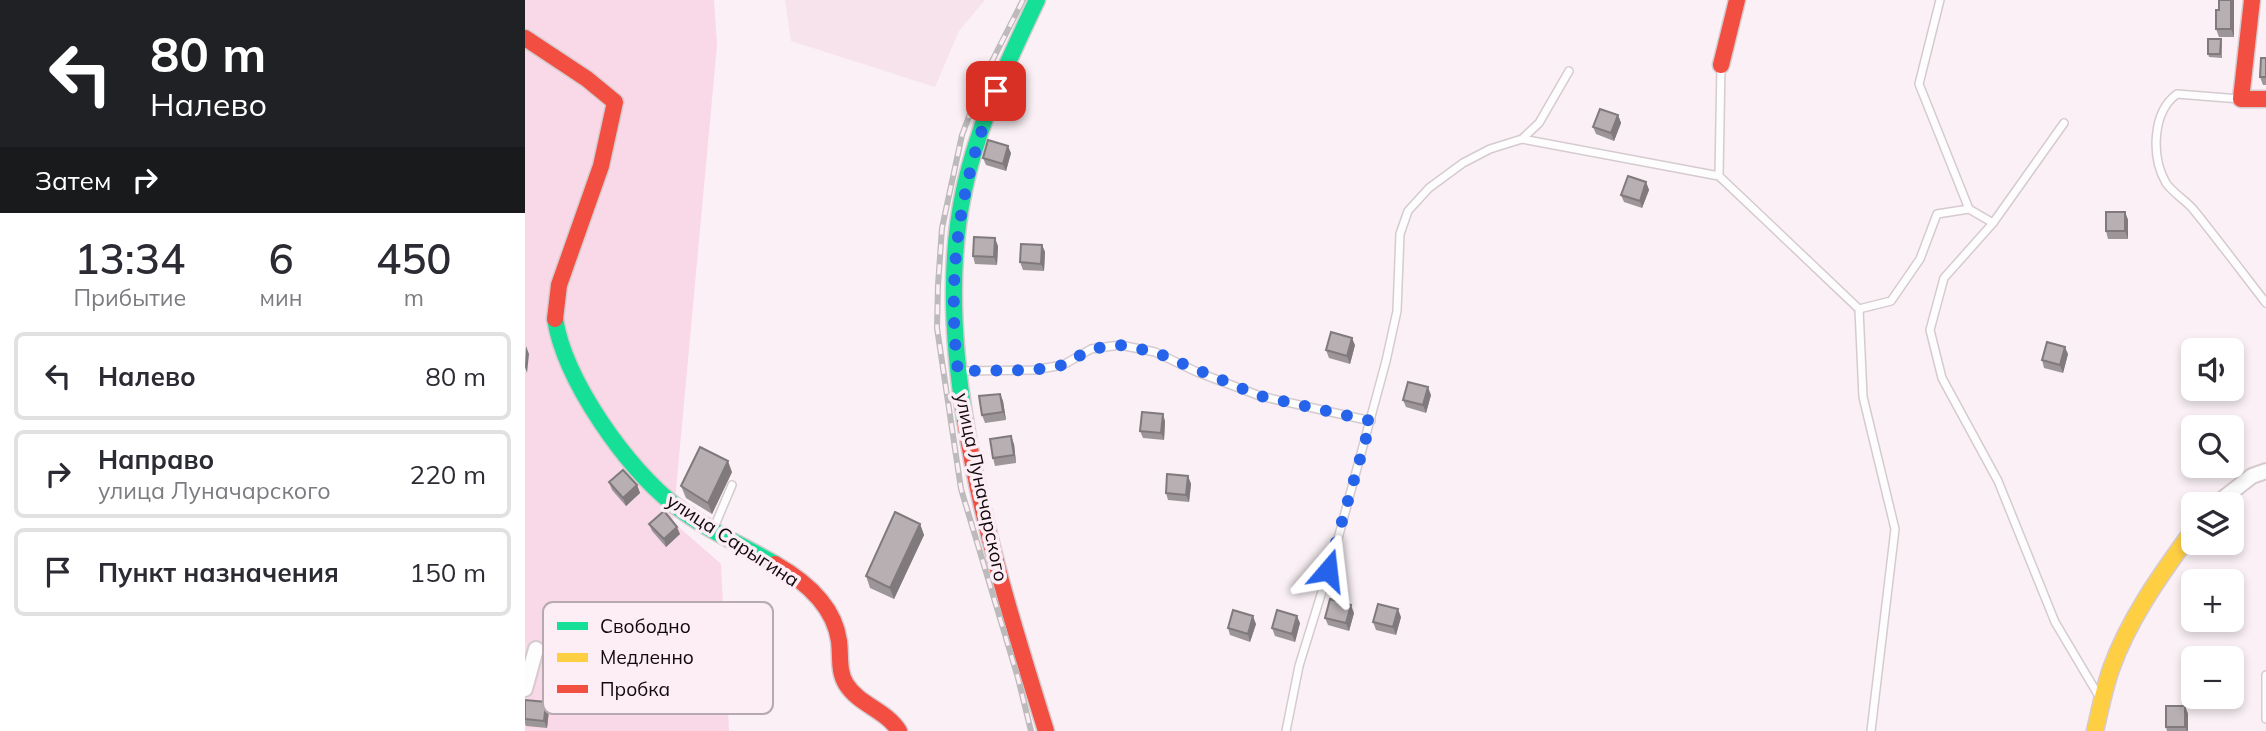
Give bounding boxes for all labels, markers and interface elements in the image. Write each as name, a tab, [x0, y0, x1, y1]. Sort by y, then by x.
text: 80 m	[150, 23, 266, 84]
icon: left	[35, 28, 126, 119]
pin	[966, 61, 1026, 121]
icon: arrive	[977, 72, 1015, 110]
text: Налево	[150, 84, 267, 124]
icon: right	[126, 161, 164, 199]
text: Затем	[35, 164, 112, 197]
text: 13:34	[74, 232, 185, 285]
text: 6	[268, 232, 294, 285]
text: 450	[376, 232, 452, 285]
text: Прибытие	[73, 283, 186, 312]
text: мин	[260, 283, 303, 312]
text: m	[404, 283, 424, 312]
map controls	[2181, 338, 2244, 709]
button: sound	[2181, 338, 2244, 401]
icon: left	[39, 357, 77, 395]
text: Налево	[98, 360, 196, 393]
text: 80 m	[425, 360, 486, 393]
street label: улица Луначарского	[950, 390, 1014, 584]
button: search	[2181, 415, 2244, 478]
text: Направо	[98, 443, 214, 476]
icon: right	[39, 455, 77, 493]
text: 220 m	[410, 458, 486, 491]
text: улица Луначарского	[98, 476, 331, 505]
street label: улица Сарыгина	[662, 488, 804, 592]
button: layers	[2181, 492, 2244, 555]
position arrow	[1291, 533, 1365, 607]
icon: arrive	[39, 553, 77, 591]
text: Пункт назначения	[98, 556, 339, 589]
text: 150 m	[410, 556, 486, 589]
button: +	[2181, 569, 2244, 632]
legend	[543, 602, 773, 714]
text: Свободно	[600, 614, 691, 638]
text: Медленно	[600, 645, 694, 669]
button: −	[2181, 646, 2244, 709]
text: Пробка	[600, 677, 670, 701]

